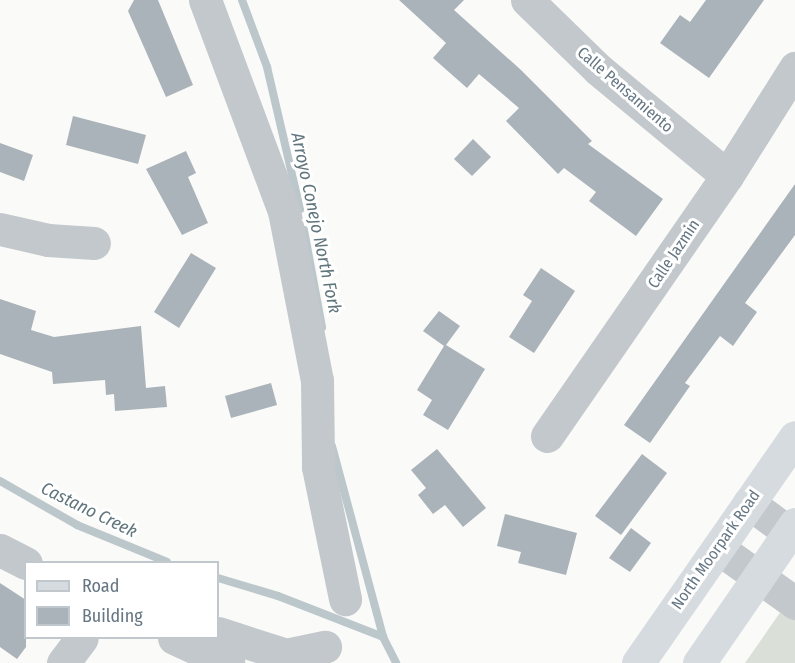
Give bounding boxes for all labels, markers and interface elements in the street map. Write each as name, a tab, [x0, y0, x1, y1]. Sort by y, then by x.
street label: Calle Pensamiento	[573, 43, 677, 137]
water label: Arroyo Conejo North Fork	[286, 131, 346, 315]
street label: Calle Jazmin	[644, 216, 704, 292]
water label: Castano Creek	[38, 478, 140, 542]
street label: North Moorpark Road	[668, 487, 764, 613]
legend	[24, 561, 219, 639]
text: Road	[82, 575, 119, 597]
text: Building	[82, 605, 143, 627]

